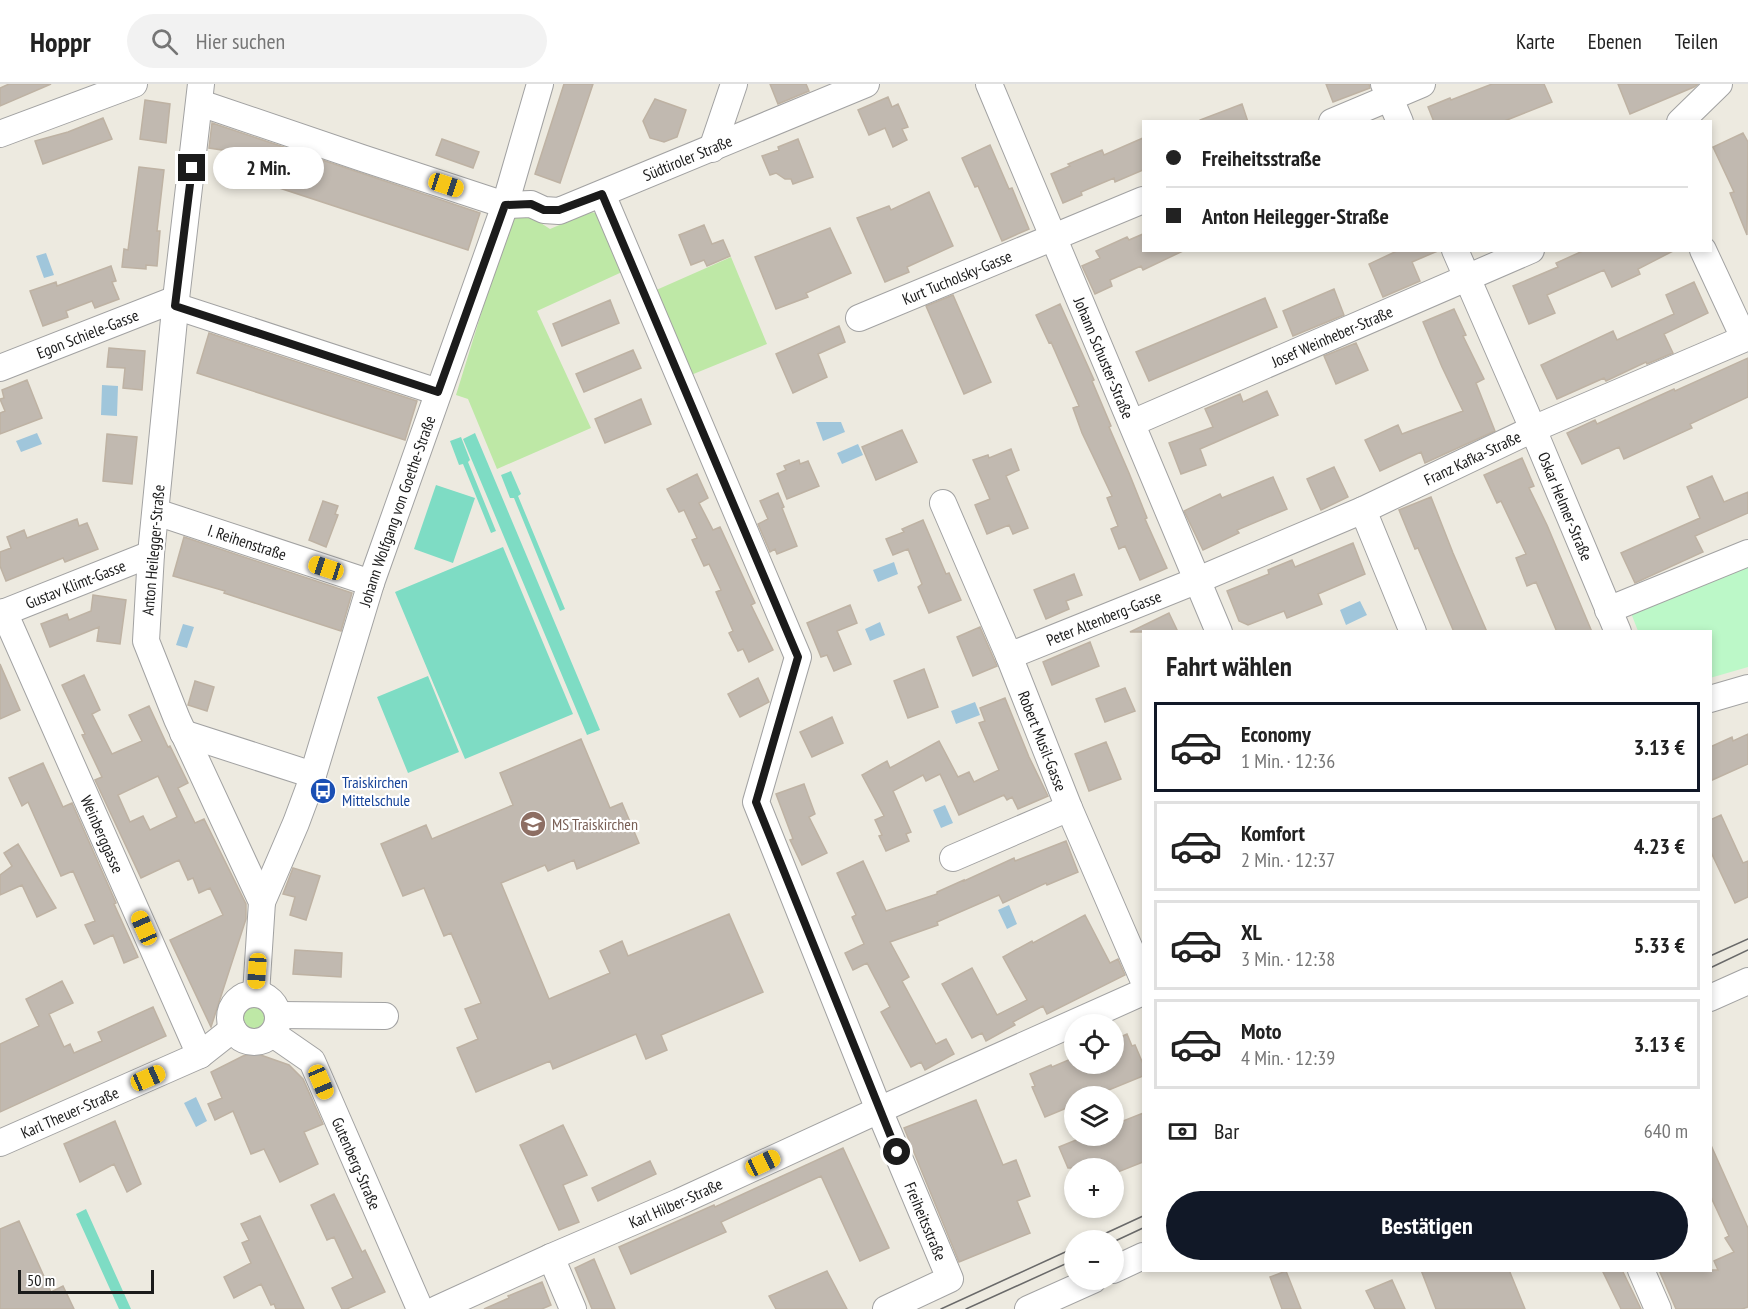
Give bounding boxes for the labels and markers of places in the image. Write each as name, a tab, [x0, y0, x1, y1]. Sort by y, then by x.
place label: Traiskirchen Mittelschule	[342, 772, 410, 810]
bus stop icon: Traiskirchen Mittelschule	[308, 776, 338, 806]
school or university icon: MS Traiskirchen	[518, 809, 548, 839]
place label: MS Traiskirchen	[552, 814, 638, 834]

